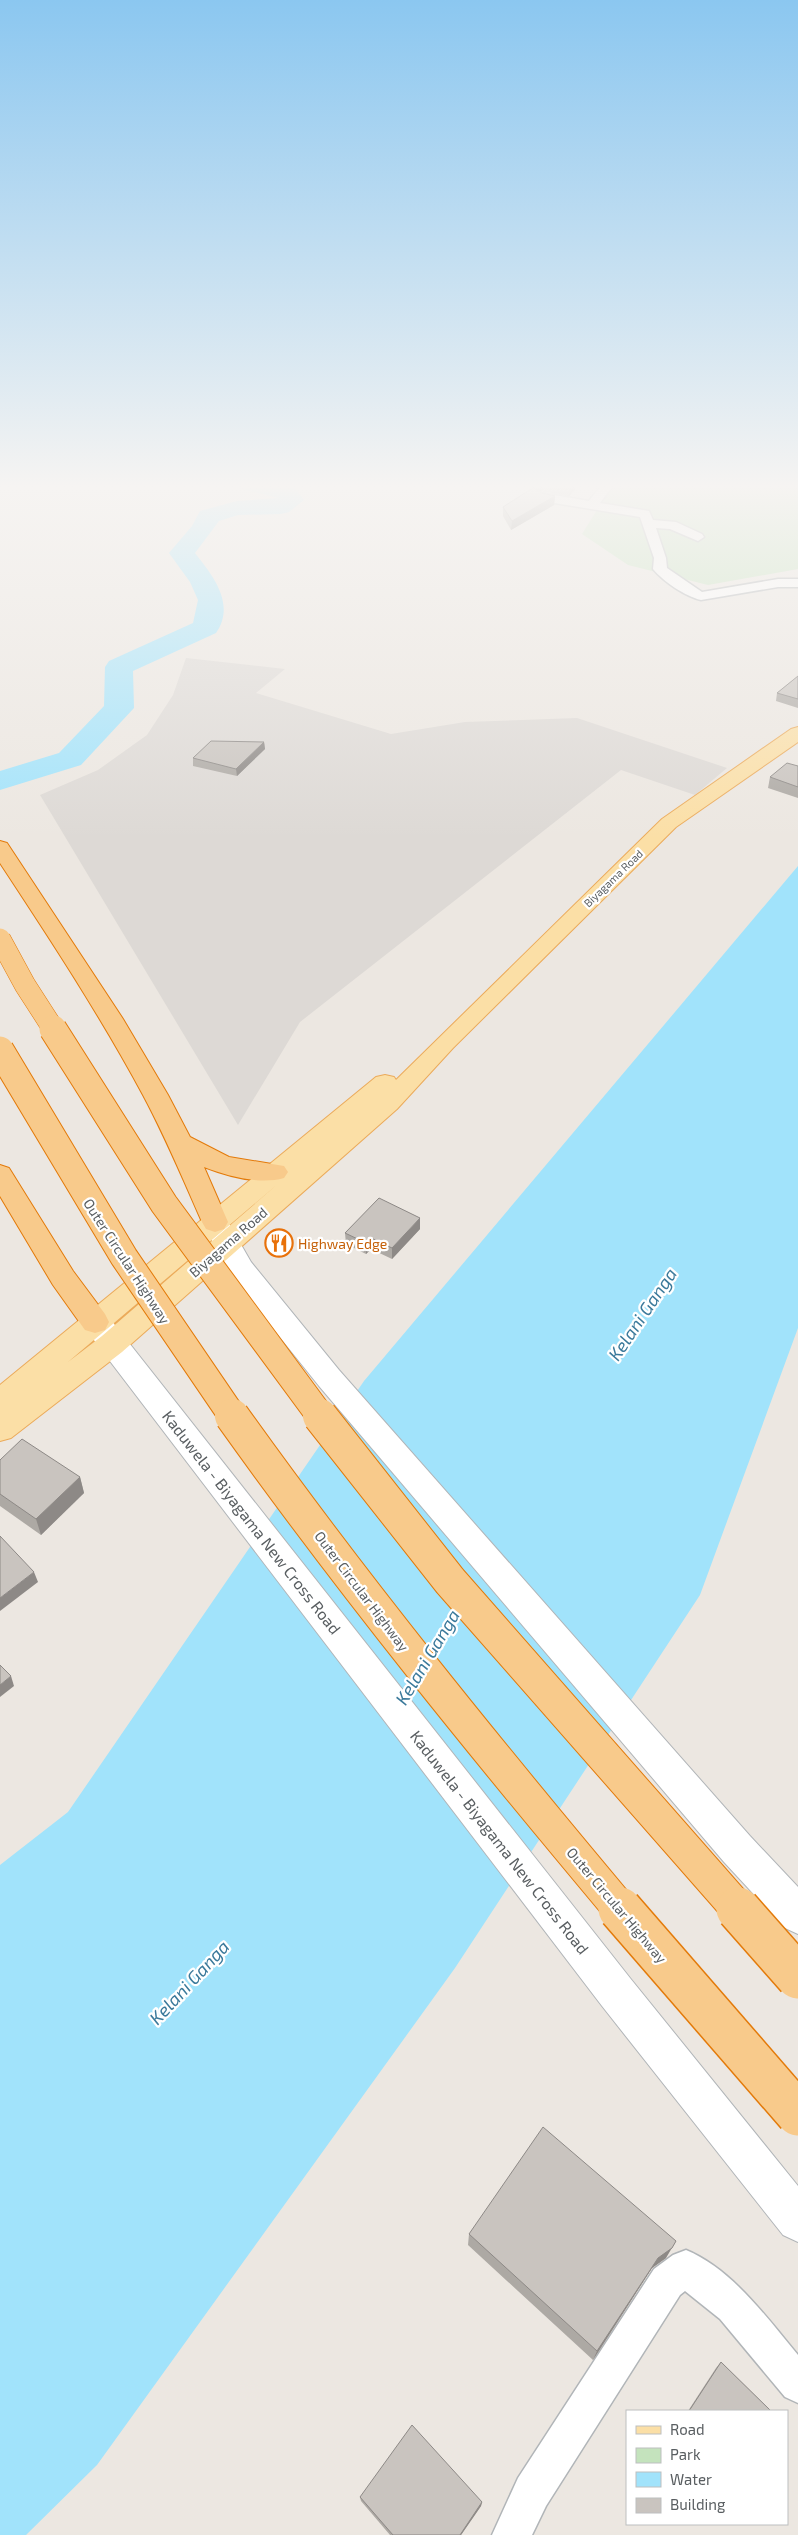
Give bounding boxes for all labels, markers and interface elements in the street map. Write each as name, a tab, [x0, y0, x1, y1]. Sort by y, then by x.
street label: Biyagama Road	[581, 847, 645, 909]
street label: Outer Circular Highway	[80, 1195, 174, 1327]
street label: Biyagama Road	[185, 1203, 271, 1281]
restaurant icon: Highway Edge	[264, 1228, 294, 1258]
place label: Highway Edge	[298, 1235, 387, 1252]
water label: Kelani Ganga	[603, 1263, 681, 1365]
street label: Kaduwela - Biyagama New Cross Road	[159, 1406, 345, 1638]
street label: Outer Circular Highway	[311, 1528, 413, 1655]
water label: Kelani Ganga	[390, 1605, 464, 1709]
street label: Kaduwela - Biyagama New Cross Road	[407, 1726, 593, 1958]
street label: Outer Circular Highway	[564, 1844, 671, 1967]
water label: Kelani Ganga	[144, 1935, 234, 2029]
legend	[626, 2410, 788, 2525]
text: Road	[670, 2420, 705, 2438]
text: Park	[670, 2445, 701, 2463]
text: Water	[670, 2470, 712, 2488]
text: Building	[670, 2495, 726, 2513]

